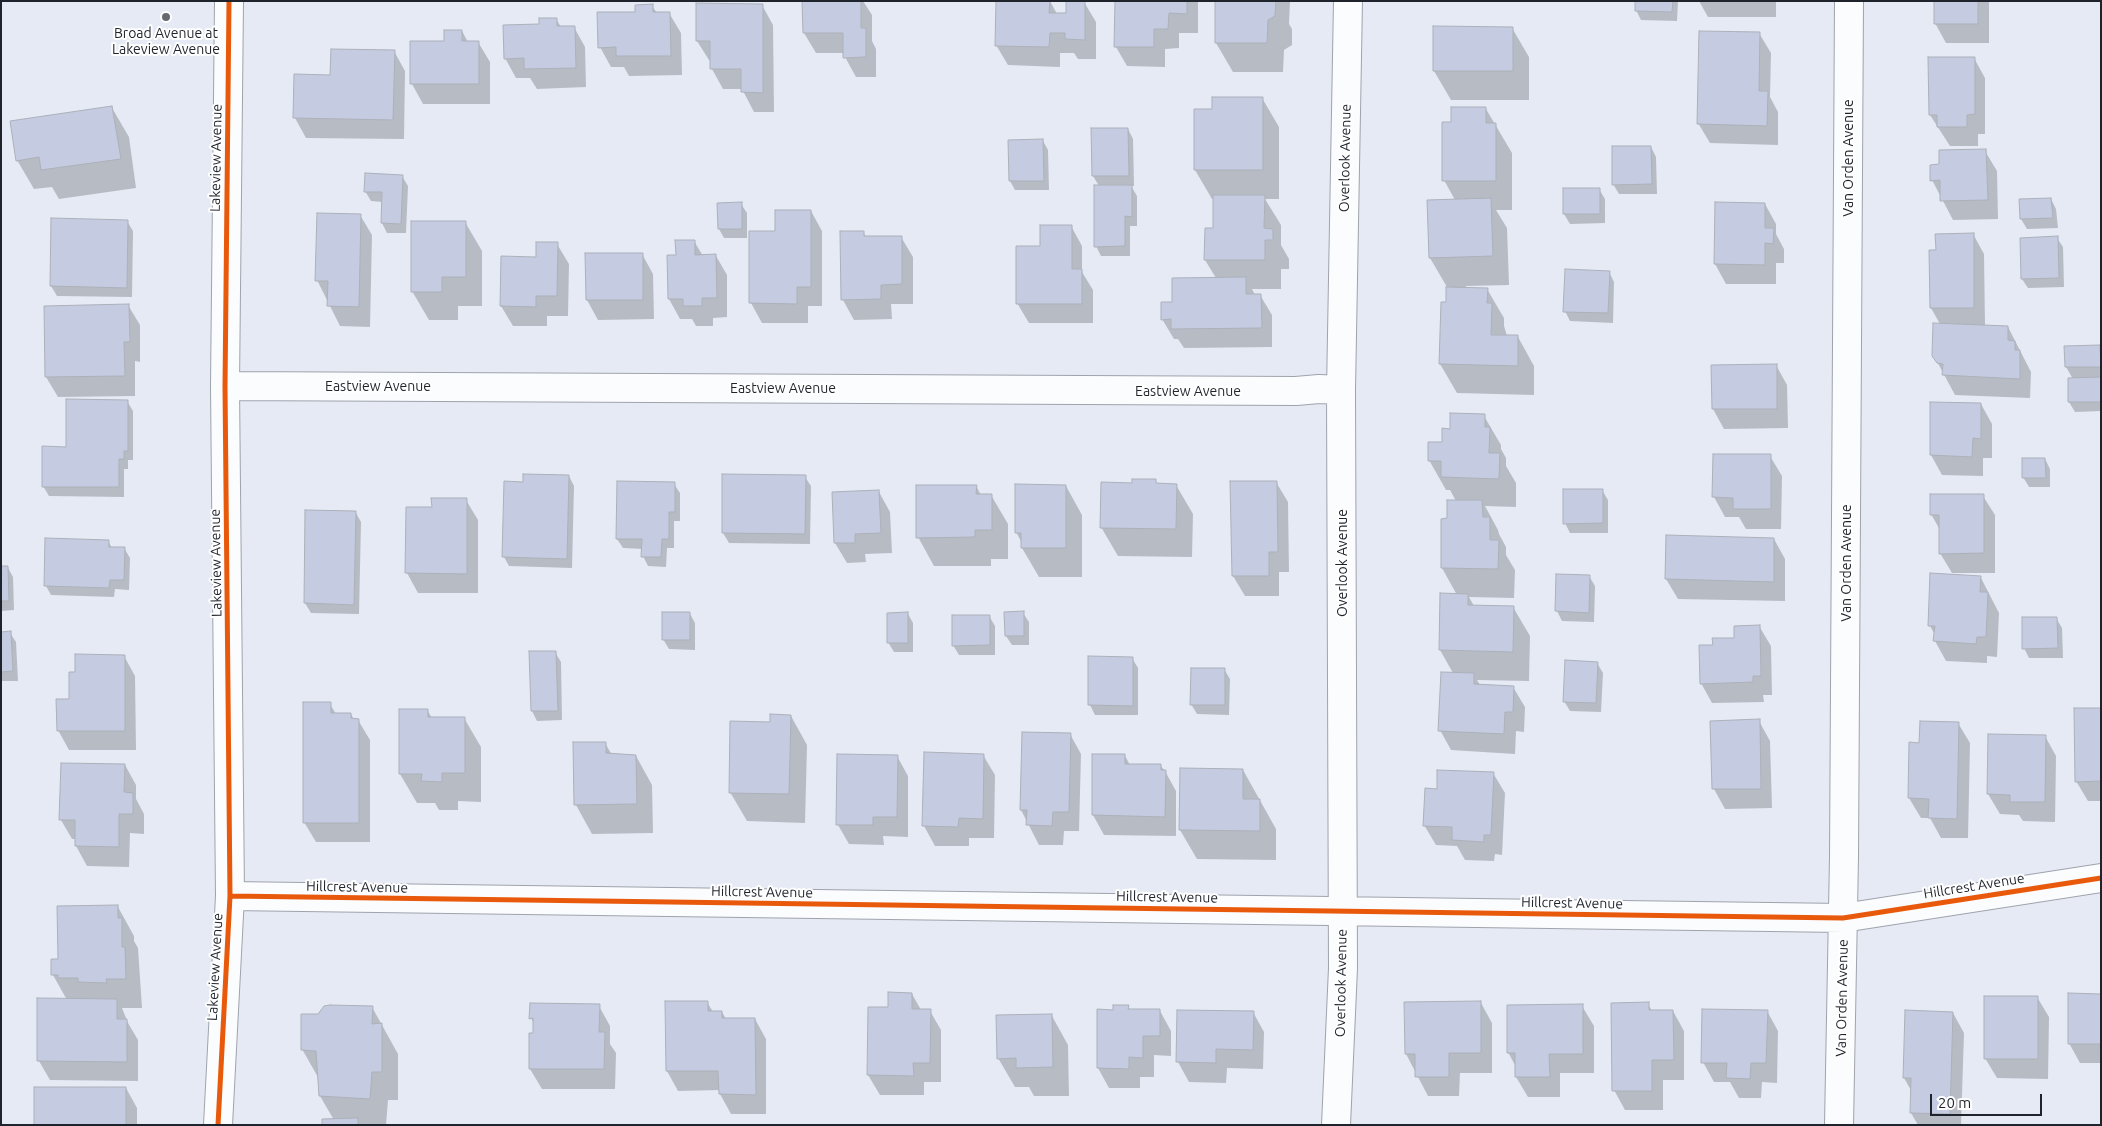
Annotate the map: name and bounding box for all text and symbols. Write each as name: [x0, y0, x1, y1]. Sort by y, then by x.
marker: Broad Avenue at Lakeview Avenue: [160, 11, 172, 23]
place label: Broad Avenue at Lakeview Avenue: [112, 25, 220, 58]
street label: Van Orden Avenue: [1840, 99, 1856, 217]
street label: Lakeview Avenue: [207, 104, 225, 212]
street label: Overlook Avenue: [1336, 104, 1354, 212]
street label: Eastview Avenue: [325, 378, 431, 394]
street label: Eastview Avenue: [730, 380, 836, 396]
street label: Eastview Avenue: [1135, 383, 1241, 399]
street label: Van Orden Avenue: [1838, 504, 1854, 622]
street label: Lakeview Avenue: [207, 509, 225, 617]
street label: Overlook Avenue: [1334, 509, 1350, 617]
street label: Hillcrest Avenue: [1922, 870, 2026, 902]
street label: Hillcrest Avenue: [306, 878, 408, 896]
street label: Hillcrest Avenue: [711, 883, 813, 901]
street label: Hillcrest Avenue: [1116, 888, 1218, 906]
street label: Hillcrest Avenue: [1521, 894, 1623, 912]
street label: Lakeview Avenue: [204, 913, 226, 1021]
street label: Overlook Avenue: [1332, 929, 1350, 1037]
street label: Van Orden Avenue: [1833, 939, 1851, 1057]
scale bar: [1932, 1084, 2044, 1116]
text: 20 m: [1938, 1094, 1971, 1111]

